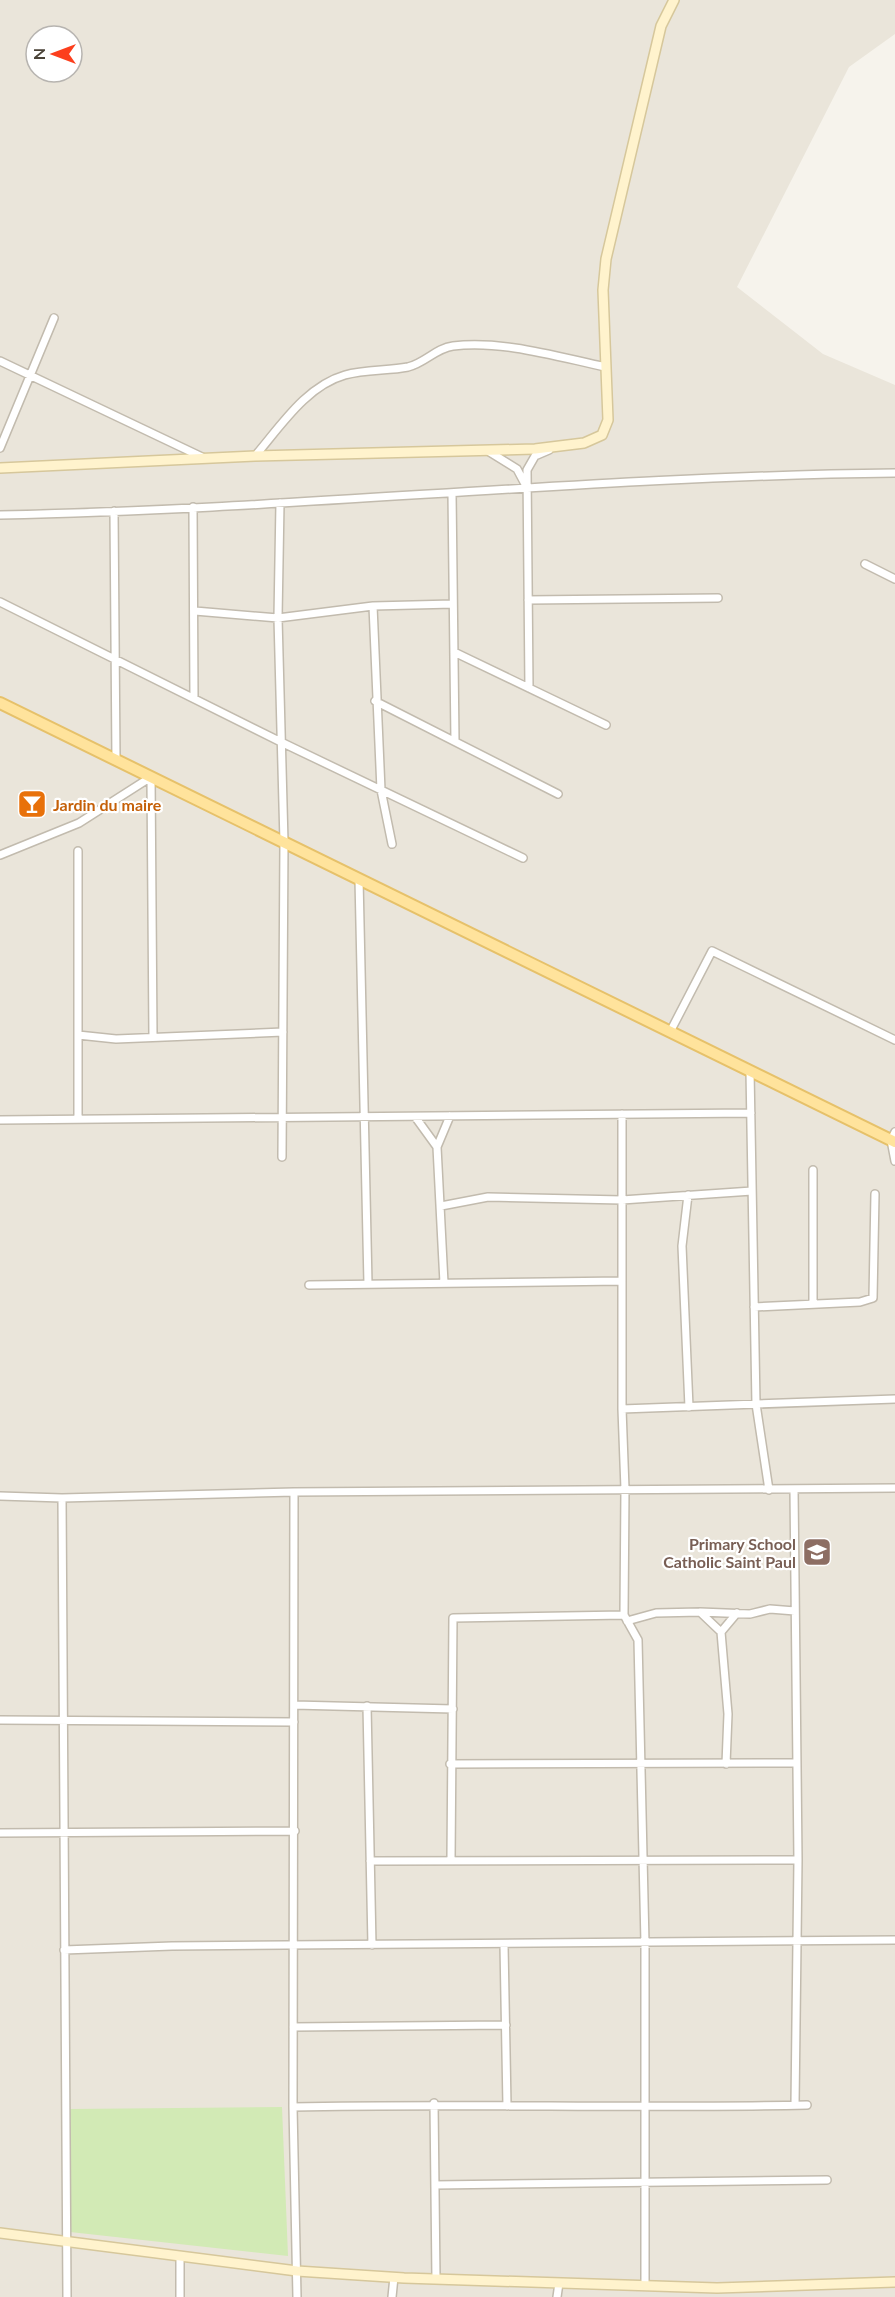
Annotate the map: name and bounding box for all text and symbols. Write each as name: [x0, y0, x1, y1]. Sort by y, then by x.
north arrow: [24, 24, 84, 84]
text: N: [29, 48, 48, 60]
bar icon: Jardin du maire: [16, 788, 48, 820]
place label: Jardin du maire: [53, 795, 162, 814]
place label: Primary School Catholic Saint Paul: [663, 1534, 796, 1571]
school or university icon: Primary School Catholic Saint Paul: [801, 1536, 833, 1568]

